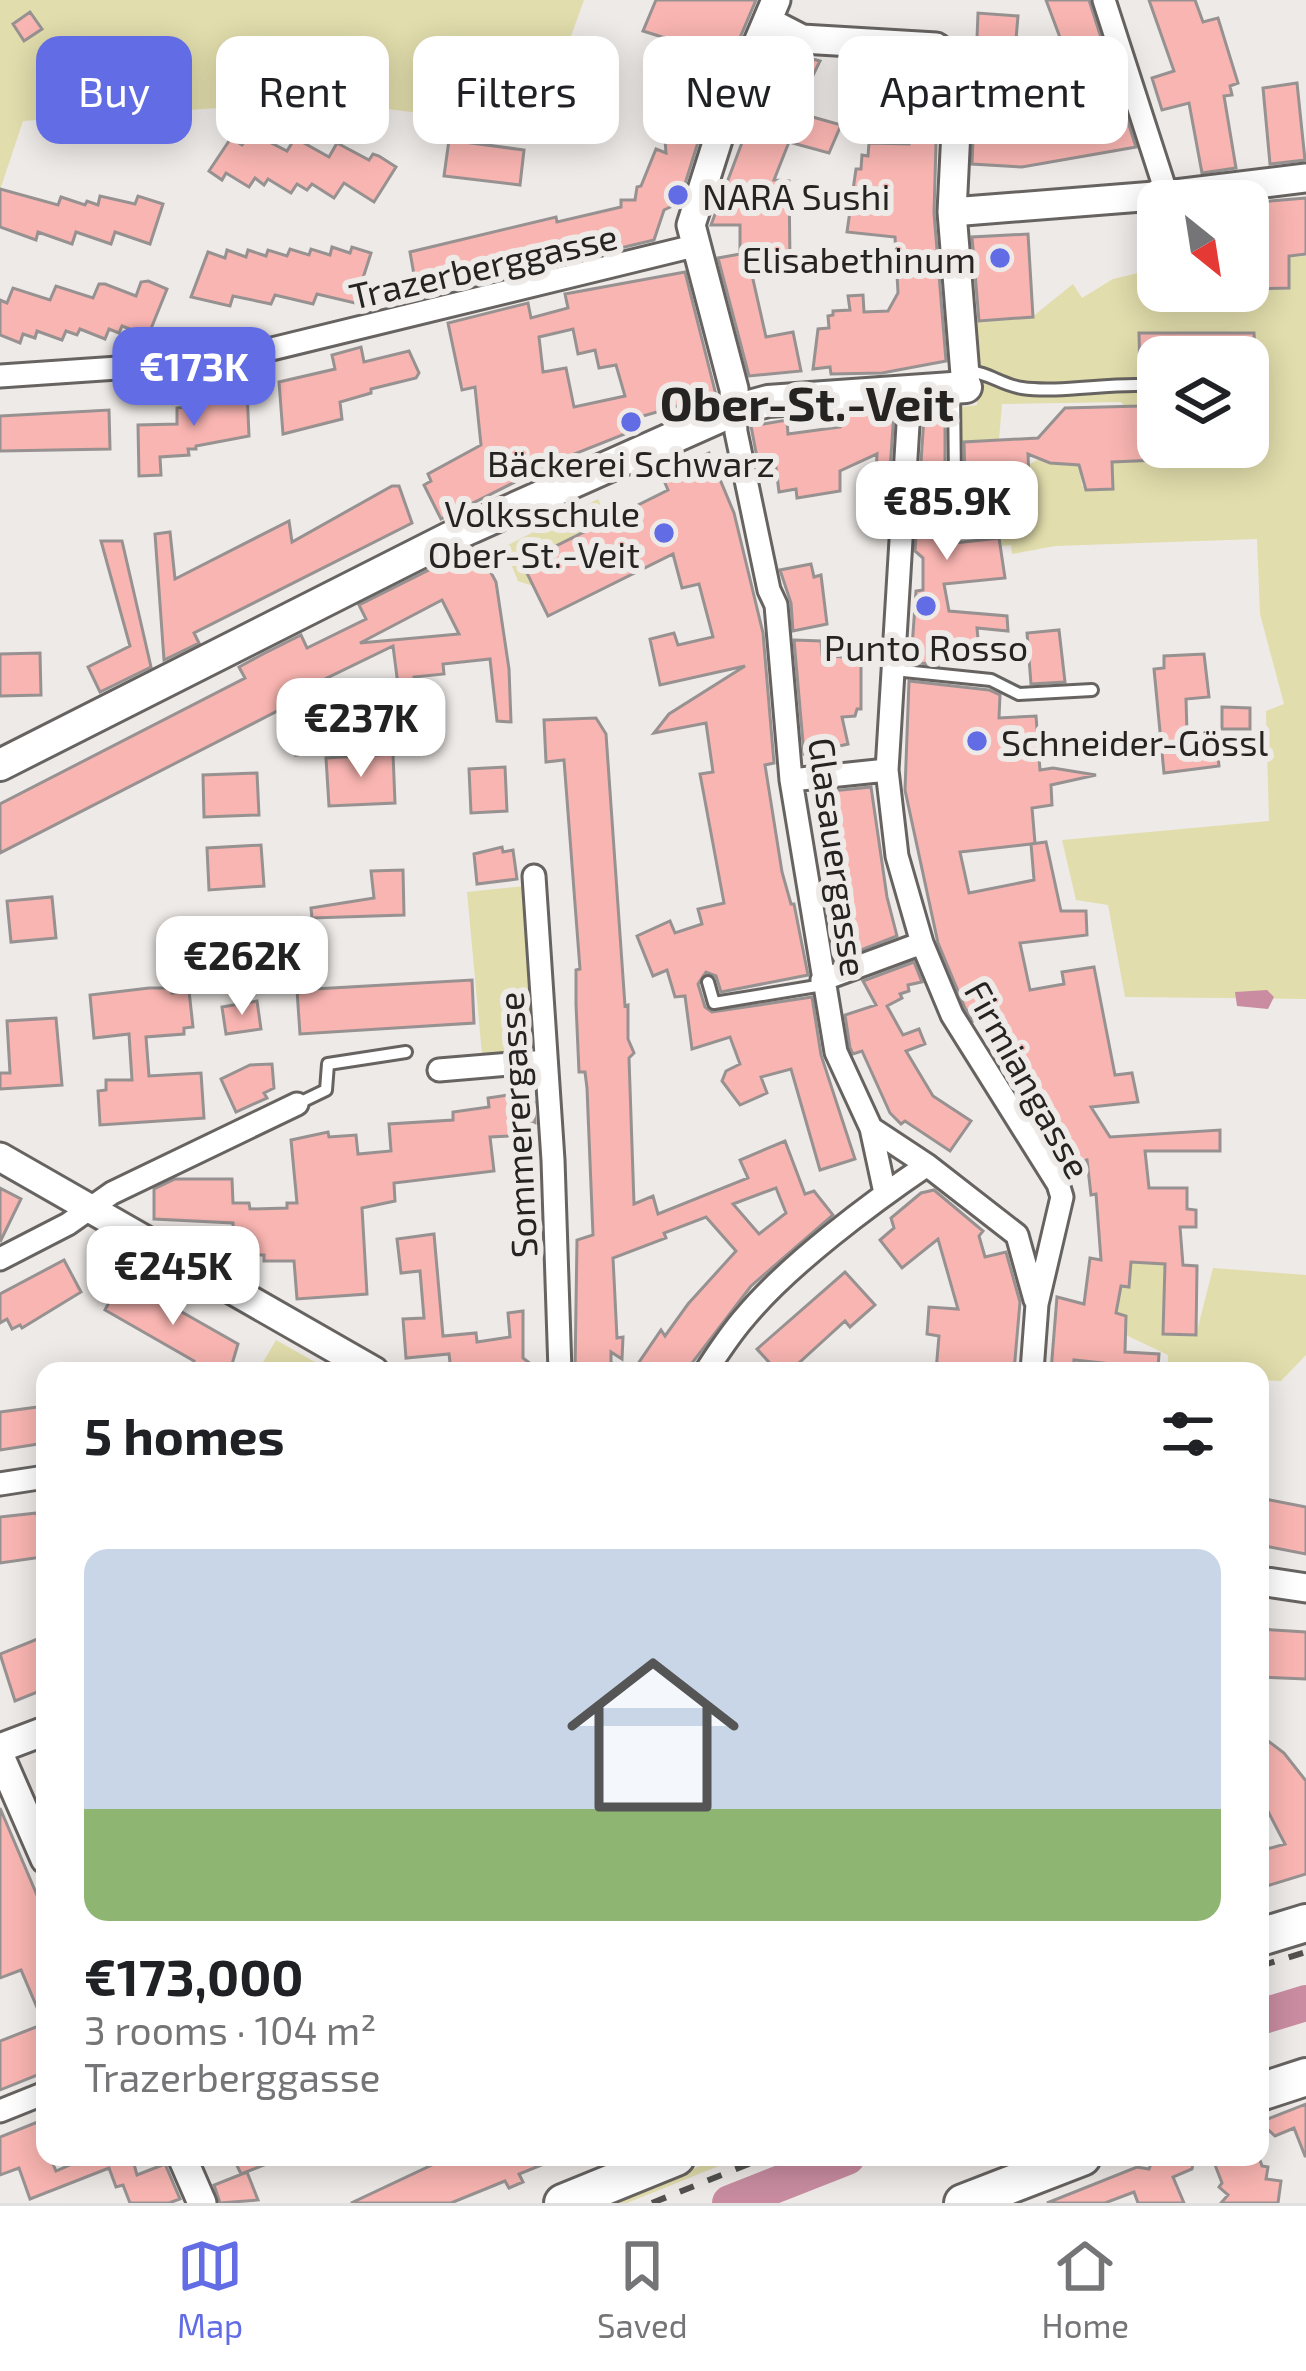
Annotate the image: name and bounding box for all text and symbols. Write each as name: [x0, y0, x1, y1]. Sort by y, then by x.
chip: Buy: [36, 36, 192, 144]
chip: Rent: [216, 36, 389, 144]
chip: Filters: [413, 36, 619, 144]
chip: New: [643, 36, 814, 144]
chip: Apartment: [838, 36, 1128, 144]
place label: NARA Sushi: [702, 174, 890, 217]
north arrow: [1137, 180, 1269, 312]
map controls: [1137, 180, 1269, 468]
marker: NARA Sushi: [665, 182, 691, 208]
street label: Trazerberggasse: [345, 213, 621, 317]
place label: Elisabethinum: [742, 237, 976, 280]
marker: Elisabethinum: [987, 245, 1013, 271]
pin: €173K: [110, 327, 278, 429]
button: layers: [1137, 336, 1269, 468]
text: €173K: [139, 342, 249, 389]
district label: Ober-St.-Veit: [660, 373, 954, 431]
marker: Bäckerei Schwarz: [618, 409, 644, 435]
place label: Bäckerei Schwarz: [487, 441, 775, 484]
pin: €85.9K: [849, 461, 1045, 563]
text: €85.9K: [883, 476, 1011, 523]
place label: Volksschule Ober-St.-Veit: [428, 491, 640, 575]
marker: Volksschule Ober-St.-Veit: [651, 520, 677, 546]
marker: Punto Rosso: [913, 593, 939, 619]
place label: Punto Rosso: [824, 625, 1028, 668]
pin: €237K: [277, 678, 445, 780]
text: €237K: [303, 693, 419, 740]
place label: Schneider-Gössl: [1001, 720, 1268, 763]
marker: Schneider-Gössl: [964, 728, 990, 754]
street label: Glasauergasse: [801, 735, 877, 979]
pin: €262K: [158, 916, 326, 1018]
text: €262K: [183, 931, 301, 978]
street label: Firmiangasse: [957, 973, 1101, 1185]
street label: Sommerergasse: [488, 991, 544, 1259]
pin: €245K: [89, 1226, 257, 1328]
text: €245K: [114, 1241, 232, 1288]
icon: filters: [1155, 1401, 1221, 1467]
text: 5 homes: [84, 1404, 285, 1465]
icon: home: [545, 1627, 761, 1843]
text: €173,000: [84, 1945, 304, 2006]
text: 3 rooms · 104 m²: [84, 2006, 376, 2053]
text: Trazerberggasse: [84, 2053, 380, 2100]
tab: Map: [177, 2233, 243, 2345]
tab: Saved: [597, 2233, 688, 2345]
tab: Home: [1042, 2233, 1129, 2345]

